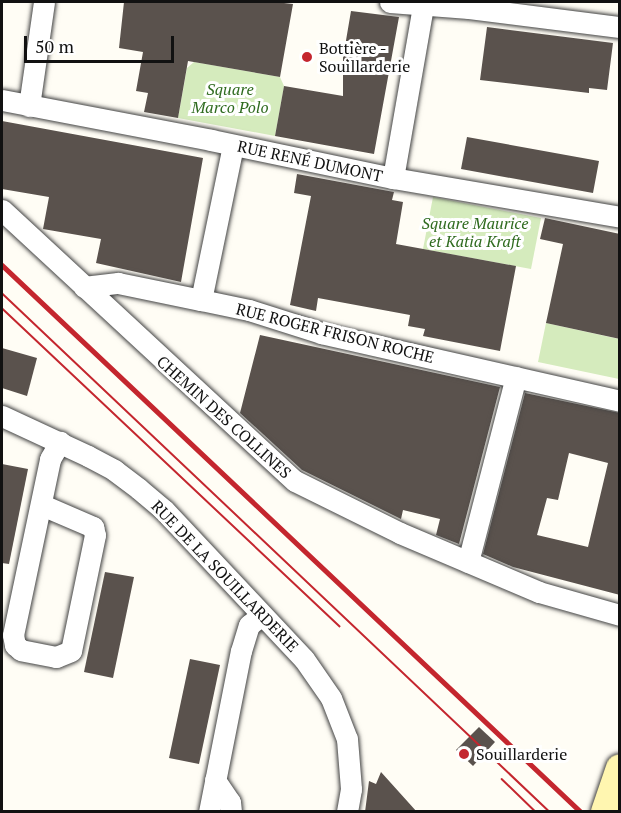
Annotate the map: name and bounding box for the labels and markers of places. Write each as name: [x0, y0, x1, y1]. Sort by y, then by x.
place label: Bottière - Souillarderie: [319, 38, 410, 76]
marker: Bottière - Souillarderie: [300, 50, 314, 64]
place label: Souillarderie: [476, 744, 567, 764]
marker: Souillarderie: [457, 747, 471, 761]

